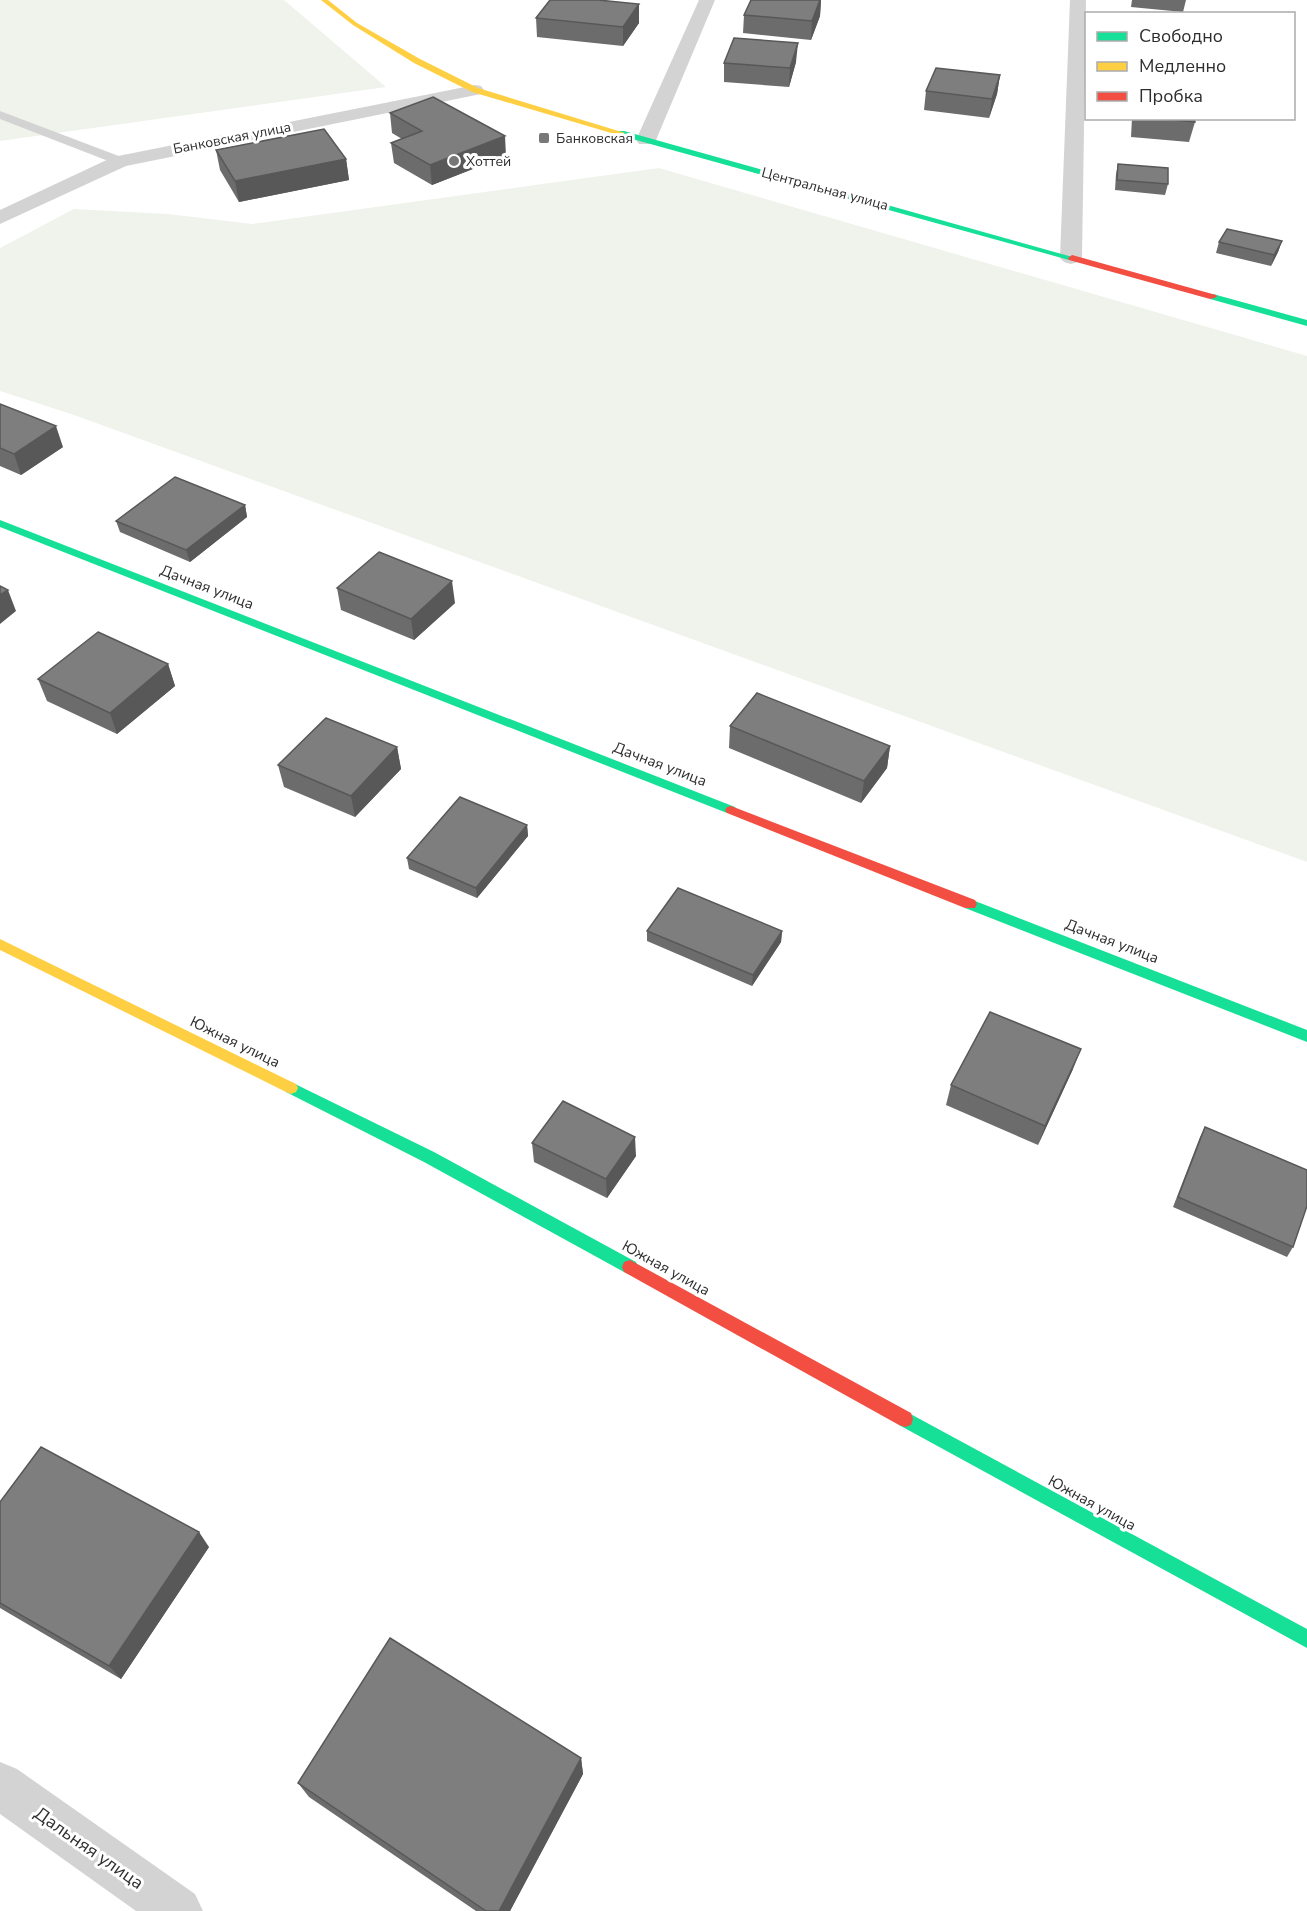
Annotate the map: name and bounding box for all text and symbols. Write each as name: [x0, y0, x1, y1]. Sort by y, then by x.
legend: [1085, 12, 1295, 120]
text: Свободно: [1139, 24, 1223, 48]
text: Медленно: [1139, 54, 1226, 78]
text: Пробка: [1139, 84, 1203, 108]
street label: Банковская улица: [171, 117, 293, 159]
place label: Банковская: [556, 129, 633, 148]
marker: Банковская: [537, 131, 551, 145]
place label: Хоттей: [466, 152, 511, 171]
marker: Хоттей: [447, 154, 461, 168]
street label: Центральная улица: [760, 163, 890, 215]
street label: Дачная улица: [157, 560, 257, 614]
street label: Дачная улица: [610, 737, 710, 791]
street label: Дачная улица: [1062, 914, 1162, 968]
street label: Южная улица: [187, 1012, 283, 1072]
street label: Южная улица: [618, 1236, 714, 1300]
street label: Южная улица: [1044, 1471, 1140, 1535]
street label: Дальняя улица: [29, 1801, 149, 1895]

